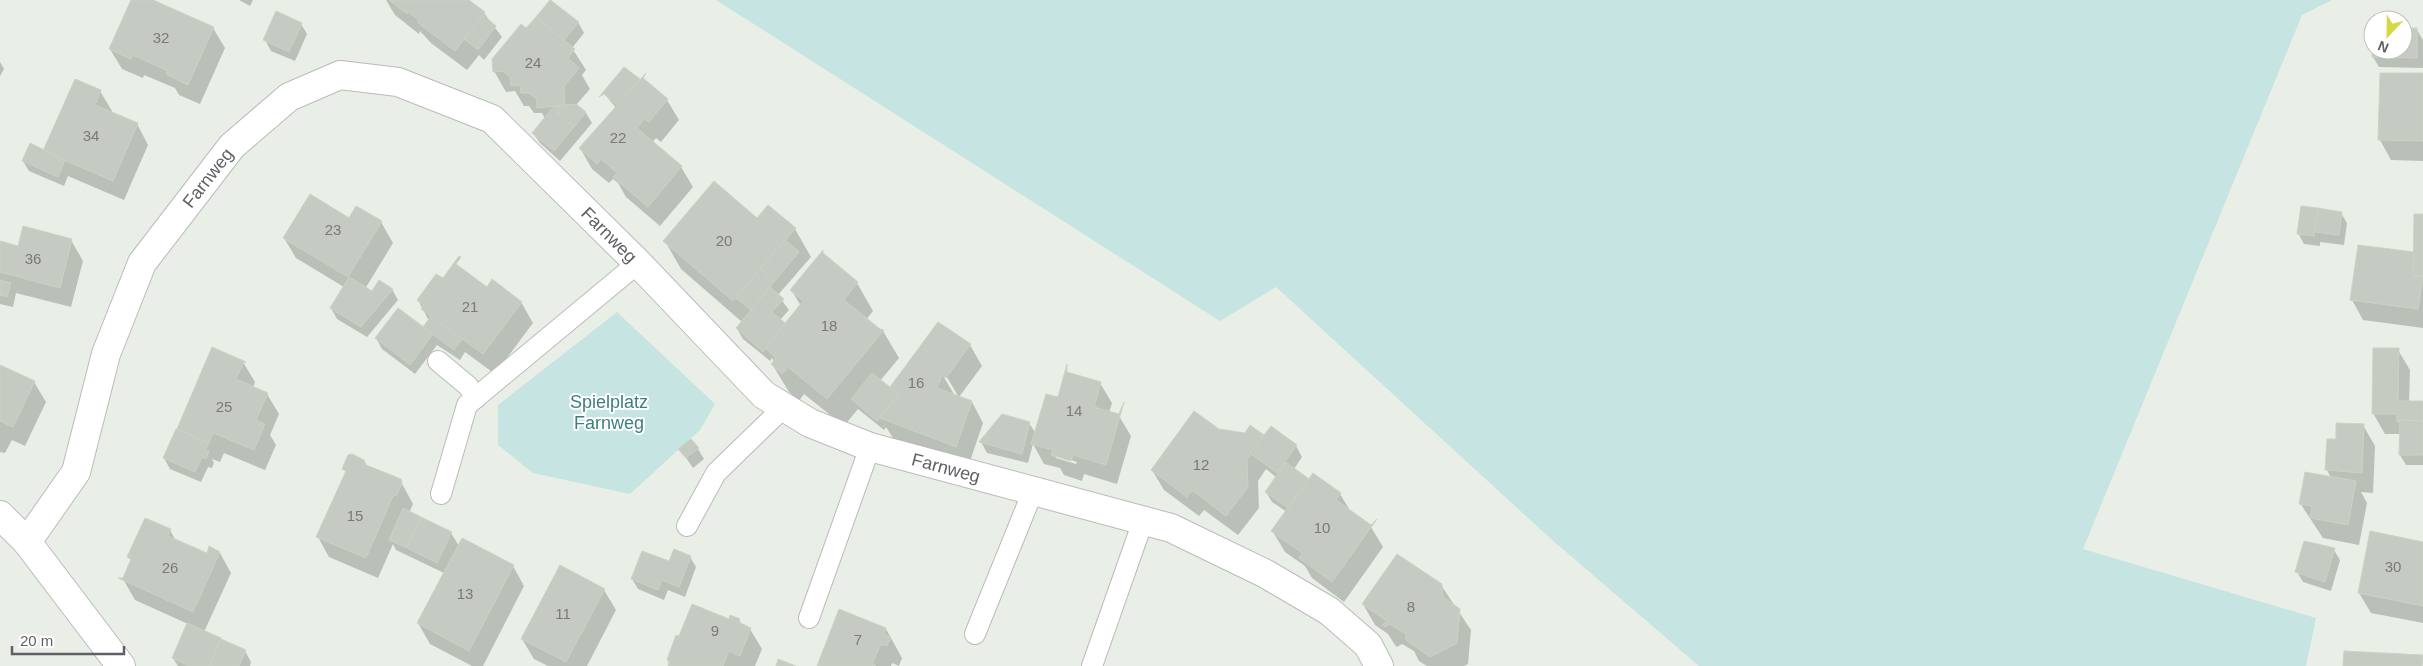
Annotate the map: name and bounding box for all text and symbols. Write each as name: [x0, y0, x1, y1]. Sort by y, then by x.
north arrow: [2363, 10, 2413, 60]
house number: 32: [153, 29, 169, 46]
text: N: [2375, 38, 2391, 56]
house number: 24: [525, 54, 541, 71]
house number: 34: [83, 127, 99, 144]
house number: 22: [610, 129, 626, 146]
street label: Farnweg: [179, 144, 237, 212]
street label: Farnweg: [577, 203, 641, 267]
house number: 23: [325, 221, 341, 238]
house number: 20: [716, 232, 732, 249]
house number: 36: [25, 250, 41, 267]
house number: 21: [462, 298, 478, 315]
house number: 18: [821, 317, 837, 334]
house number: 16: [908, 374, 924, 391]
park label: Spielplatz Farnweg: [570, 392, 648, 433]
house number: 25: [216, 398, 232, 415]
house number: 14: [1066, 402, 1082, 419]
street label: Farnweg: [910, 449, 982, 487]
house number: 12: [1193, 456, 1209, 473]
house number: 15: [347, 507, 363, 524]
house number: 10: [1314, 519, 1330, 536]
house number: 30: [2385, 558, 2401, 575]
house number: 26: [162, 559, 178, 576]
house number: 13: [457, 585, 473, 602]
house number: 8: [1407, 598, 1415, 615]
house number: 11: [555, 605, 571, 622]
house number: 9: [711, 622, 719, 639]
scale bar: [12, 624, 125, 656]
house number: 7: [854, 631, 862, 648]
text: 20 m: [20, 632, 53, 649]

